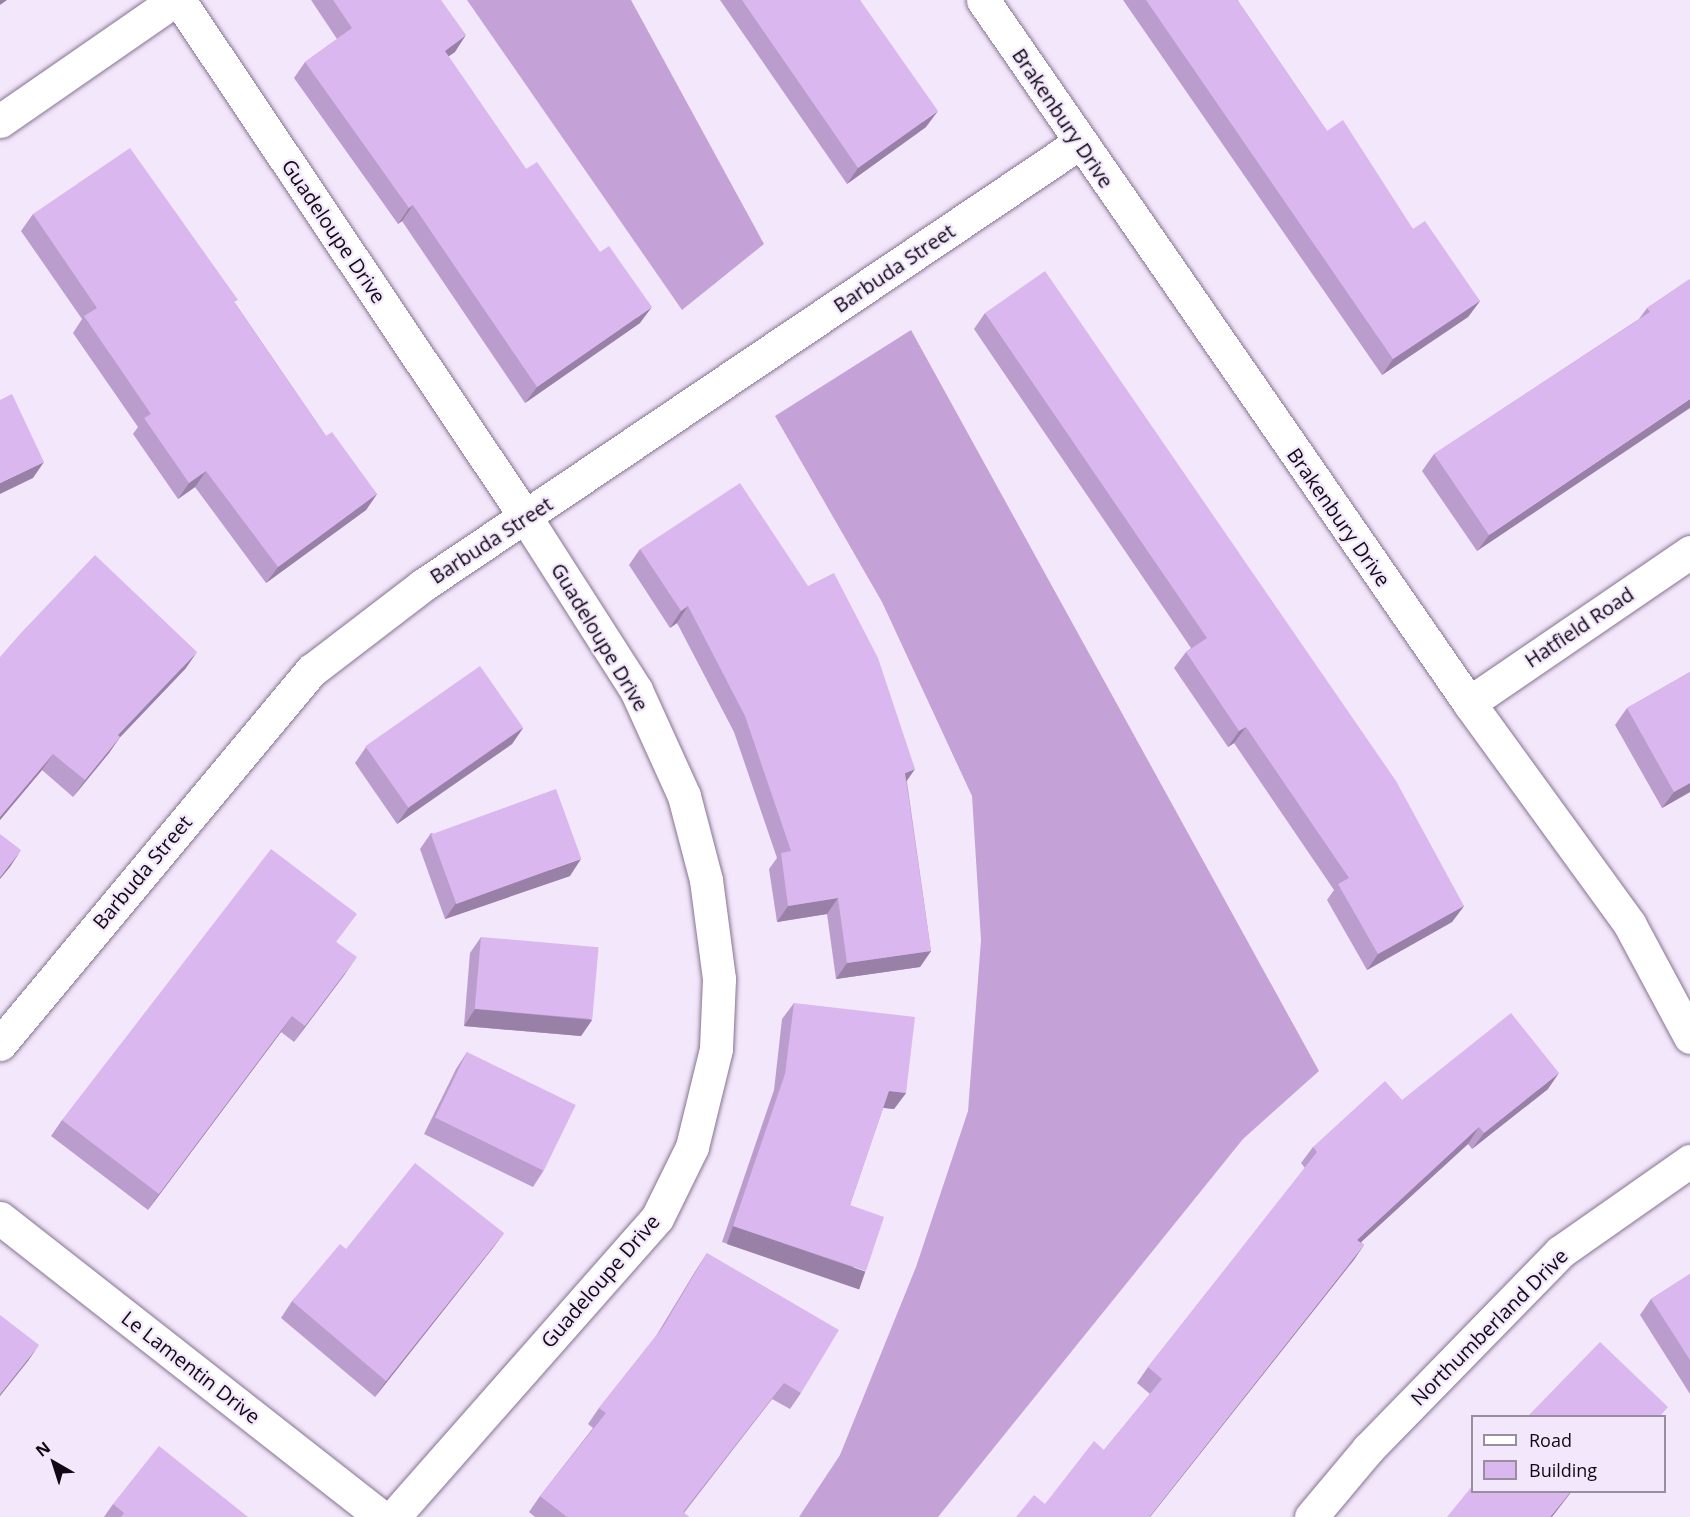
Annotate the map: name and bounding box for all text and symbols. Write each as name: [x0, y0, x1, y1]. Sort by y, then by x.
street label: Brakenbury Drive: [1007, 44, 1119, 192]
street label: Guadeloupe Drive: [277, 155, 391, 307]
street label: Barbuda Street: [829, 219, 959, 317]
street label: Brakenbury Drive: [1282, 443, 1396, 591]
street label: Barbuda Street: [425, 492, 557, 588]
street label: Guadeloupe Drive: [546, 559, 654, 715]
street label: Hatfield Road: [1520, 582, 1638, 672]
street label: Barbuda Street: [87, 810, 197, 934]
street label: Guadeloupe Drive: [536, 1210, 664, 1352]
street label: Northumberland Drive: [1406, 1244, 1572, 1410]
street label: Le Lamentin Drive: [117, 1306, 265, 1428]
legend: [1471, 1415, 1666, 1493]
text: Road: [1529, 1428, 1572, 1452]
north arrow: [24, 1433, 84, 1493]
text: N: [31, 1436, 55, 1462]
text: Building: [1529, 1458, 1597, 1482]

